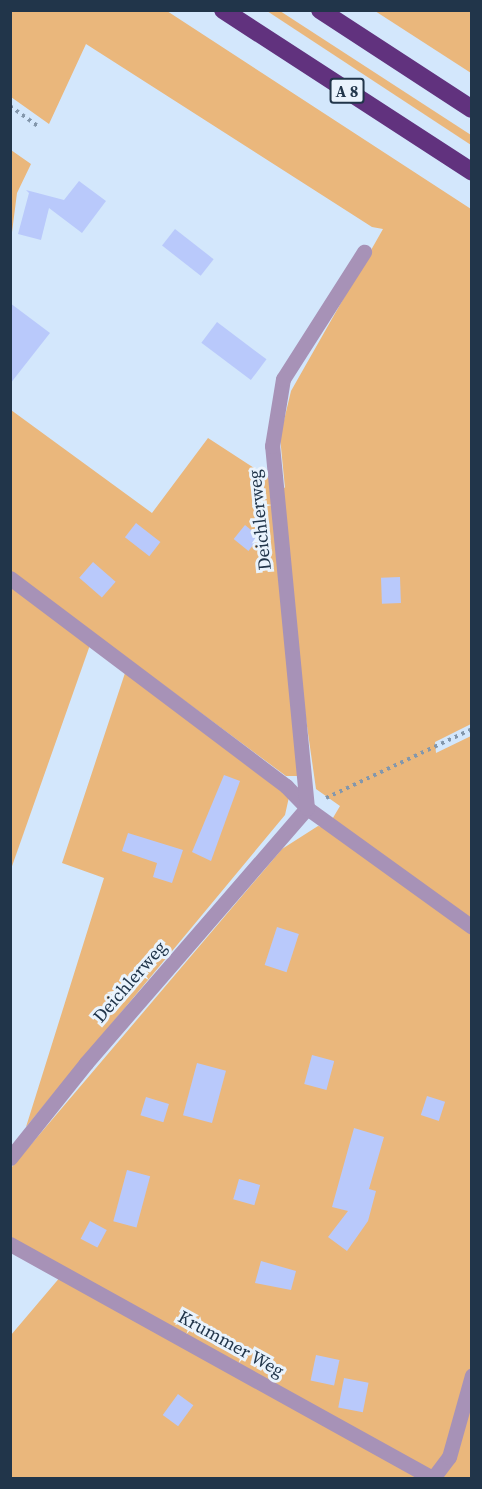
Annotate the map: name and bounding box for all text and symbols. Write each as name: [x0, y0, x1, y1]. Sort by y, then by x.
road number: A 8: [329, 78, 365, 104]
street label: Deichlerweg: [244, 469, 276, 571]
street label: Deichlerweg: [89, 937, 171, 1027]
street label: Krummer Weg: [174, 1306, 288, 1382]

